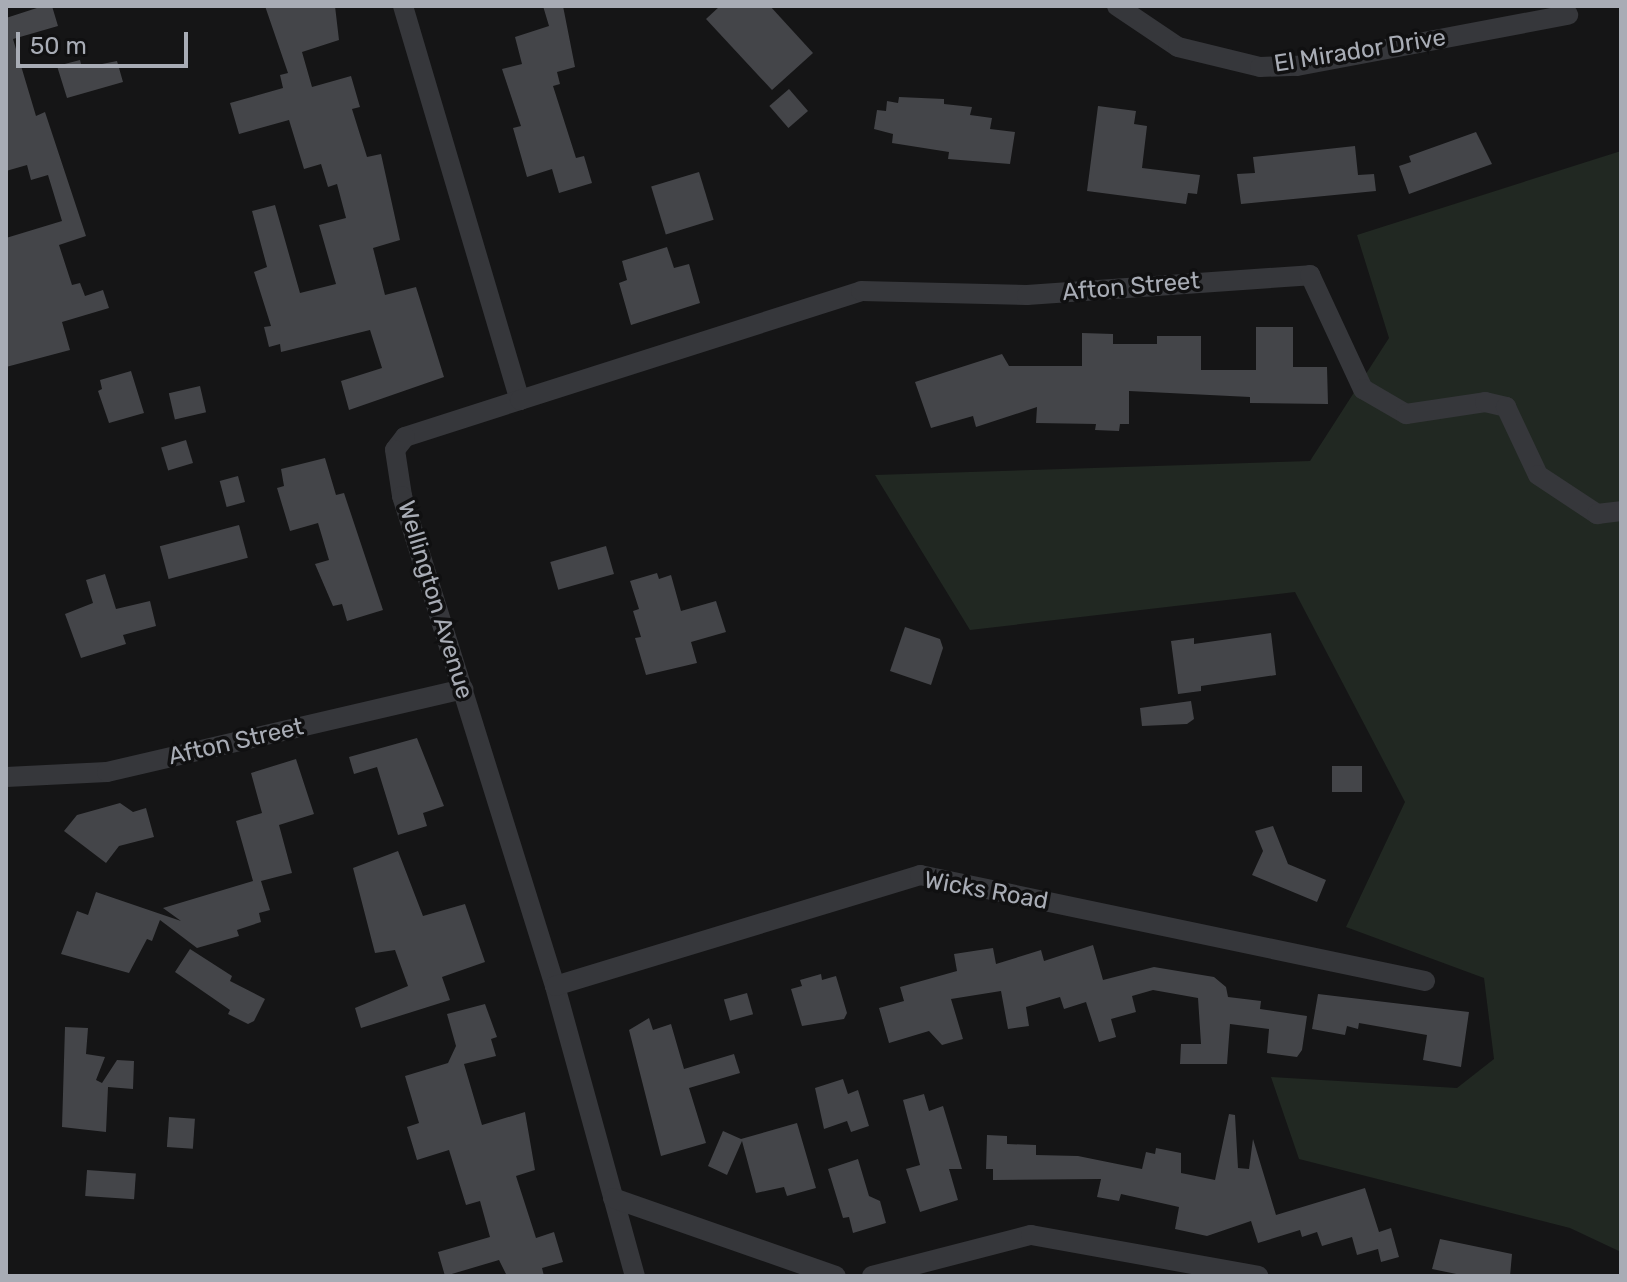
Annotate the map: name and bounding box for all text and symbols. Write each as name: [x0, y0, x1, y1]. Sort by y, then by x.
scale bar: [20, 16, 192, 66]
street label: El Mirador Drive: [1272, 23, 1448, 79]
text: 50 m: [30, 32, 87, 60]
street label: Afton Street: [1061, 267, 1201, 307]
street label: Wellington Avenue: [391, 497, 479, 703]
street label: Afton Street: [166, 712, 306, 772]
street label: Wicks Road: [922, 866, 1050, 916]

